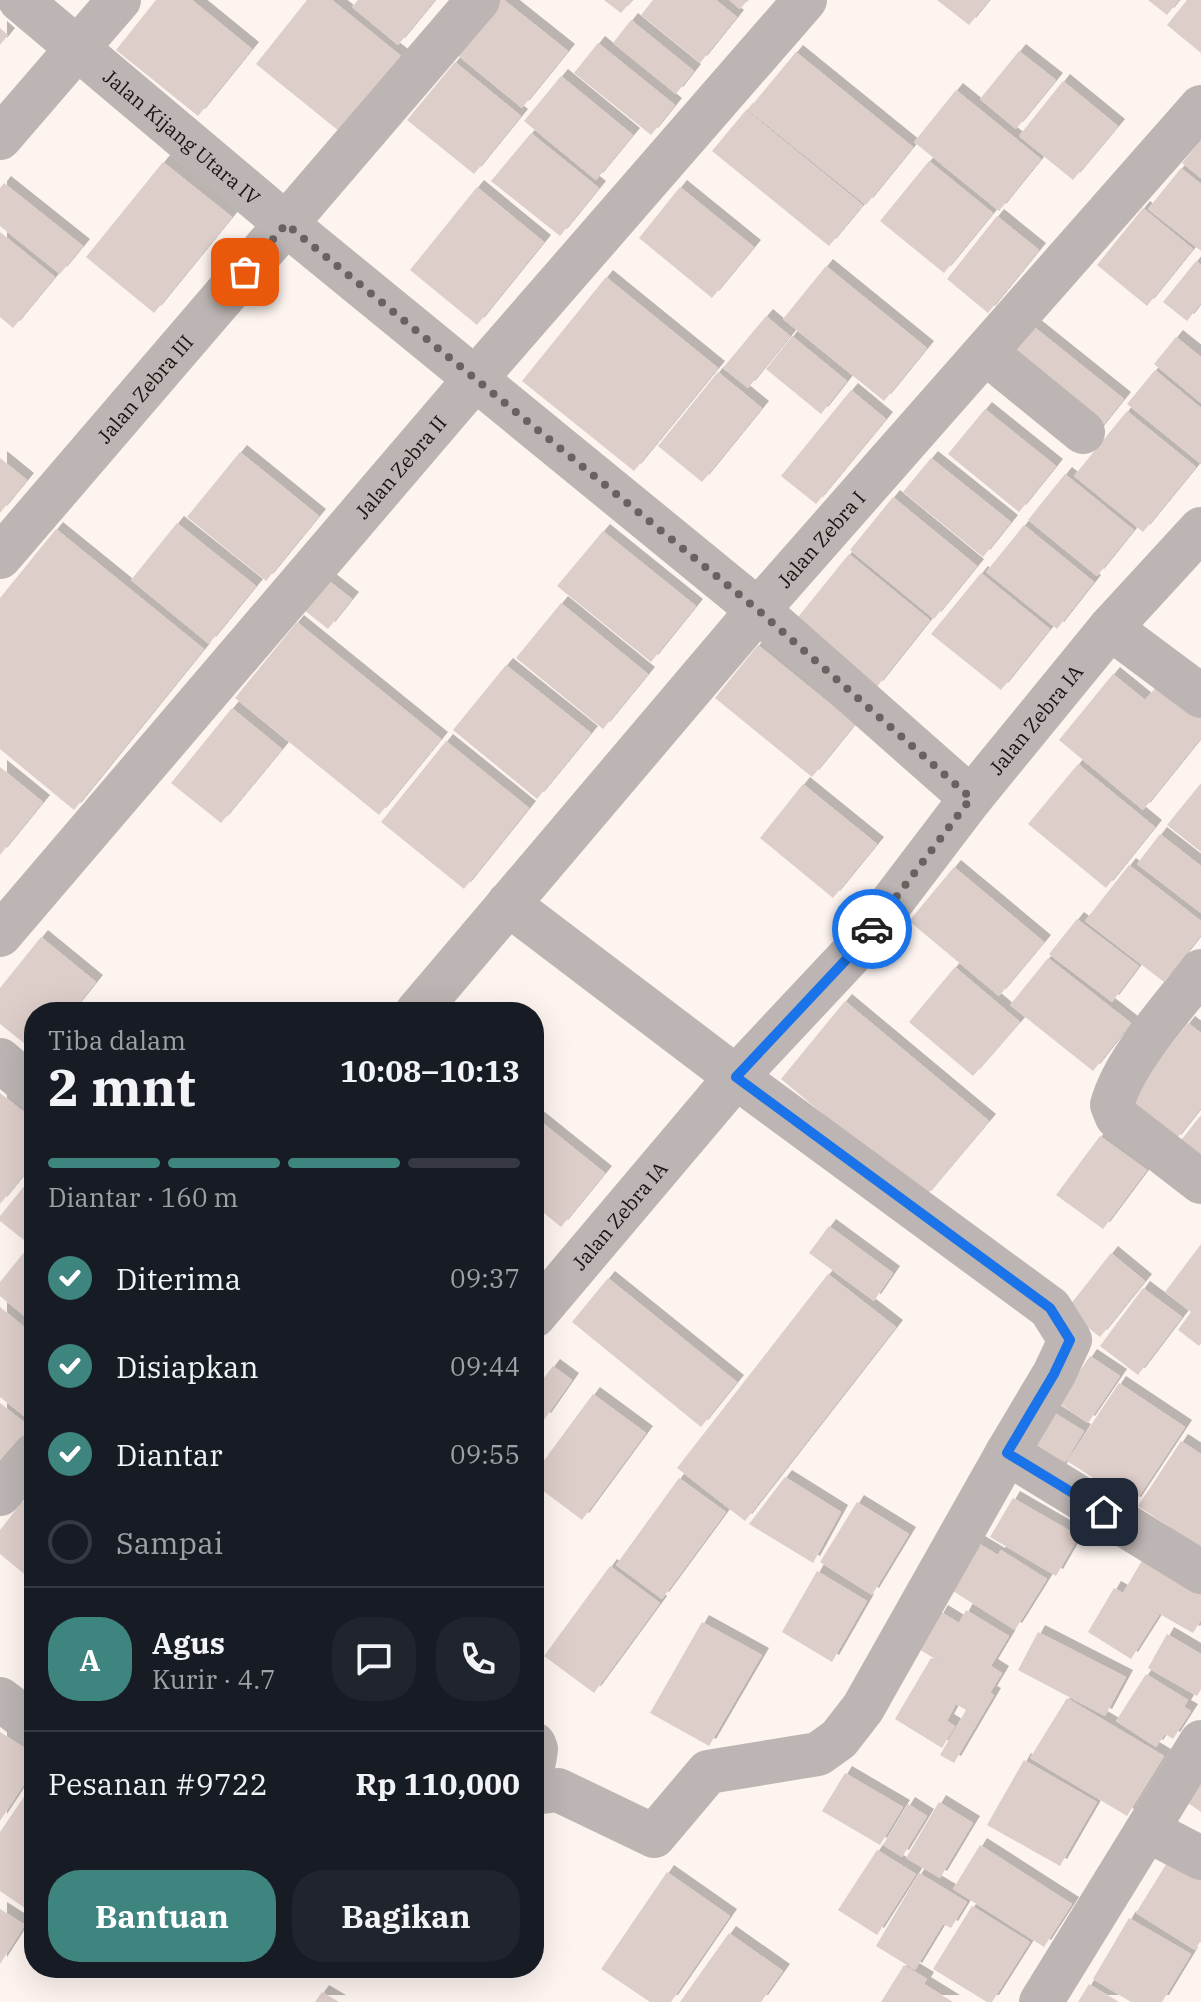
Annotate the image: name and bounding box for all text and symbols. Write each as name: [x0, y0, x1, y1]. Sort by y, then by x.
street label: Jalan Kijang Utara IV: [98, 63, 266, 210]
pin: [211, 238, 279, 306]
icon: bag: [223, 250, 267, 294]
street label: Jalan Zebra III: [90, 329, 199, 448]
street label: Jalan Zebra II: [348, 409, 452, 524]
street label: Jalan Zebra I: [771, 484, 871, 593]
street label: Jalan Zebra IA: [982, 658, 1089, 780]
courier: [832, 889, 912, 969]
icon: car: [850, 907, 894, 951]
text: Tiba dalam: [48, 1023, 186, 1057]
text: 10:08–10:13: [340, 1051, 520, 1090]
text: 2 mnt: [48, 1053, 196, 1120]
street label: Jalan Zebra IA: [565, 1155, 673, 1275]
text: Diantar · 160 m: [48, 1180, 238, 1214]
icon: check: [48, 1256, 92, 1300]
text: Diterima: [116, 1259, 241, 1298]
text: 09:37: [450, 1261, 520, 1295]
icon: check: [48, 1344, 92, 1388]
text: Disiapkan: [116, 1347, 259, 1386]
text: 09:44: [450, 1349, 520, 1383]
icon: check: [48, 1432, 92, 1476]
text: Diantar: [116, 1435, 222, 1474]
text: 09:55: [450, 1437, 520, 1471]
pin: [1070, 1478, 1138, 1546]
icon: home: [1082, 1490, 1126, 1534]
text: Sampai: [116, 1523, 223, 1562]
button: chat: [332, 1617, 416, 1701]
button: phone: [436, 1617, 520, 1701]
text: Agus: [152, 1623, 225, 1662]
text: A: [80, 1640, 100, 1679]
text: Kurir · 4.7: [152, 1662, 276, 1696]
text: Pesanan #9722: [48, 1764, 268, 1803]
text: Rp 110,000: [356, 1764, 520, 1803]
button: Bantuan: [48, 1870, 276, 1962]
button: Bagikan: [292, 1870, 520, 1962]

